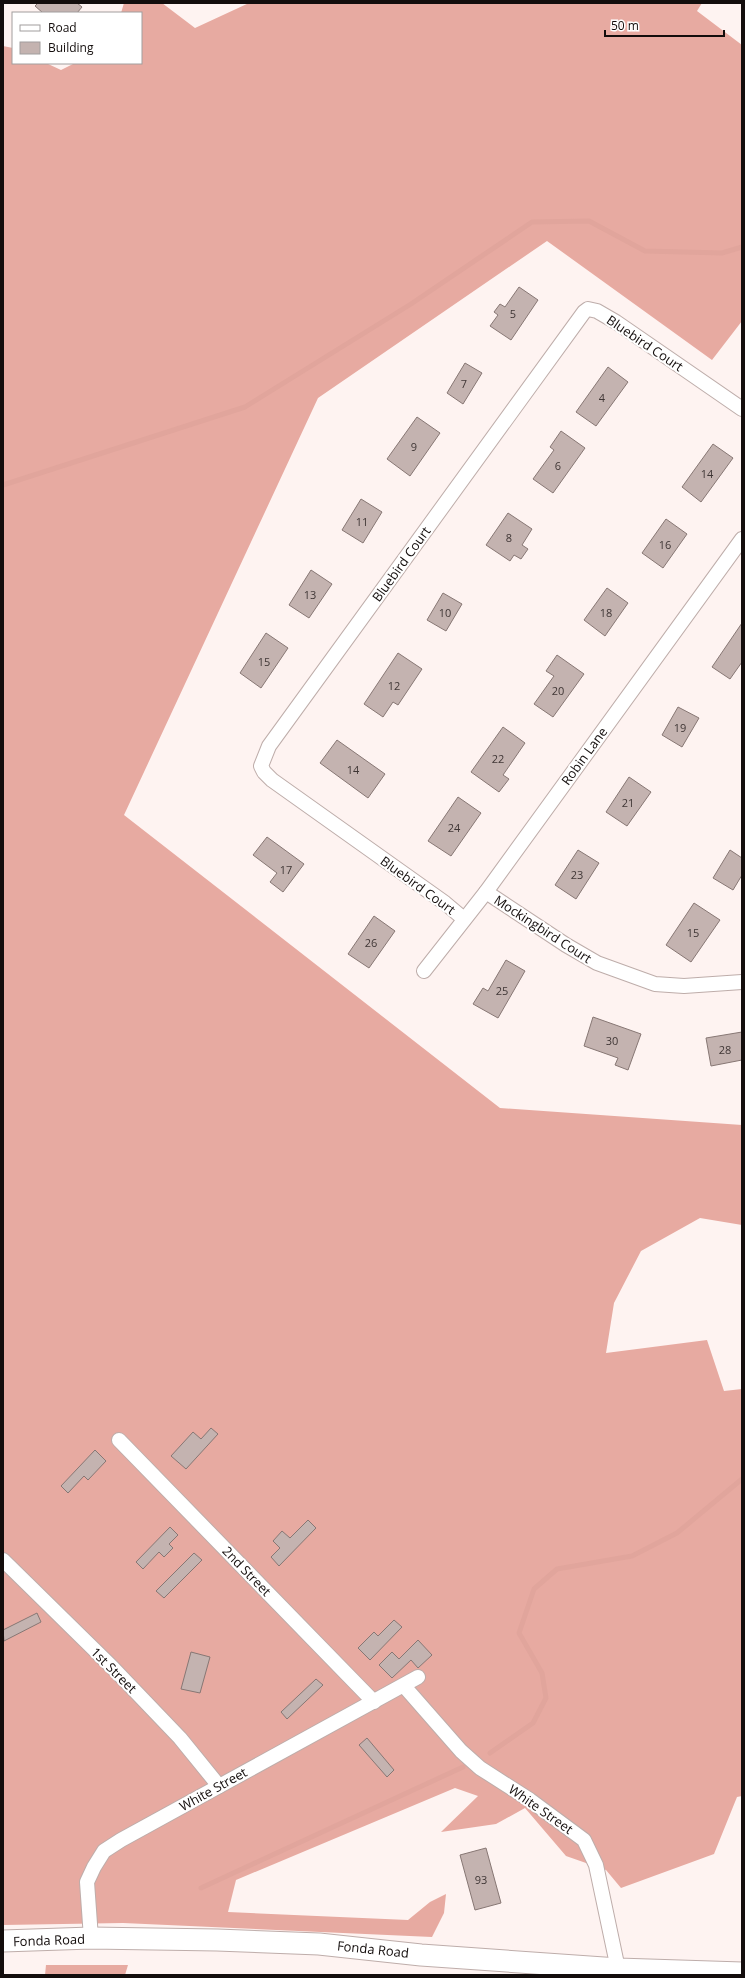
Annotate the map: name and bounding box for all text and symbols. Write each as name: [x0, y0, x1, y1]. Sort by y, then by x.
legend: [12, 12, 142, 64]
scale bar: [605, 12, 724, 38]
text: 50 m: [611, 17, 639, 34]
text: Road: [48, 19, 77, 36]
text: Building: [48, 39, 94, 56]
house number: 5: [510, 306, 516, 321]
street label: Bluebird Court: [603, 311, 687, 375]
house number: 7: [461, 376, 467, 391]
house number: 4: [599, 390, 606, 405]
house number: 9: [411, 439, 417, 454]
house number: 6: [555, 458, 561, 473]
house number: 14: [701, 466, 714, 481]
house number: 11: [356, 514, 368, 529]
street label: Bluebird Court: [368, 523, 435, 605]
house number: 8: [506, 530, 512, 545]
house number: 16: [659, 537, 671, 552]
house number: 13: [304, 587, 316, 602]
house number: 10: [439, 605, 451, 620]
house number: 18: [600, 605, 612, 620]
house number: 15: [258, 654, 270, 669]
house number: 12: [388, 678, 400, 693]
house number: 20: [552, 683, 564, 698]
house number: 19: [674, 720, 686, 735]
street label: Robin Lane: [557, 723, 611, 789]
house number: 22: [492, 751, 504, 766]
house number: 14: [347, 762, 360, 777]
house number: 21: [622, 795, 634, 810]
house number: 24: [448, 820, 461, 835]
street label: Bluebird Court: [377, 852, 459, 919]
house number: 17: [280, 862, 292, 877]
house number: 23: [571, 867, 583, 882]
street label: Mockingbird Court: [491, 891, 595, 967]
house number: 15: [687, 925, 699, 940]
house number: 26: [365, 935, 377, 950]
house number: 25: [496, 983, 508, 998]
house number: 30: [606, 1033, 618, 1048]
house number: 28: [719, 1042, 731, 1057]
street label: 2nd Street: [219, 1542, 276, 1600]
street label: 1st Street: [87, 1643, 141, 1697]
street label: White Street: [176, 1763, 250, 1815]
street label: White Street: [505, 1780, 577, 1838]
house number: 93: [475, 1872, 487, 1887]
street label: Fonda Road: [13, 1930, 85, 1950]
street label: Fonda Road: [336, 1936, 410, 1962]

